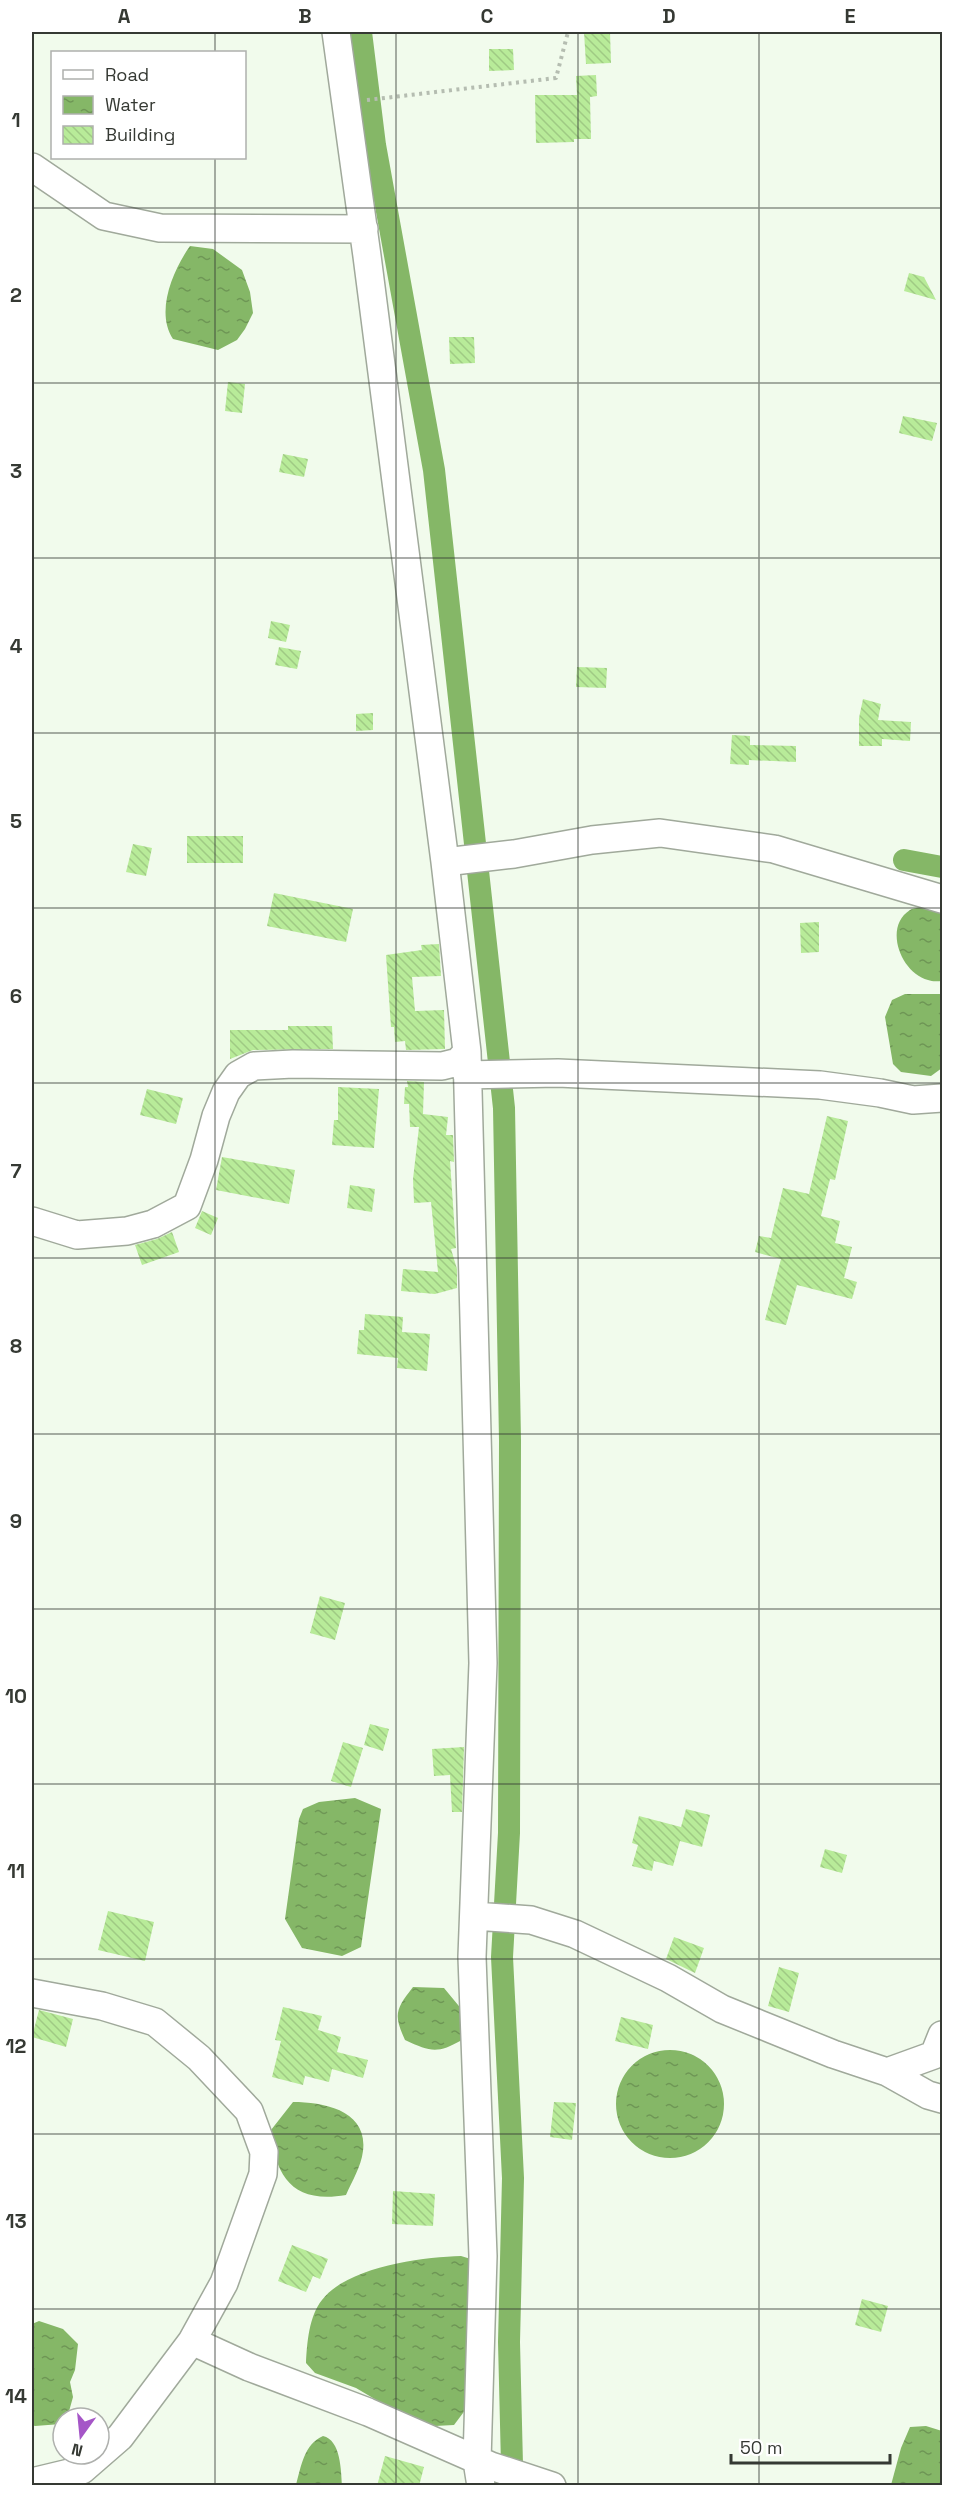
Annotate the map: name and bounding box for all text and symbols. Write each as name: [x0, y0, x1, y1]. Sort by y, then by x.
text: A: [118, 3, 131, 29]
text: B: [298, 3, 312, 29]
text: C: [481, 3, 494, 29]
text: D: [662, 3, 676, 29]
text: E: [844, 3, 856, 29]
legend: [51, 51, 246, 159]
text: Road: [105, 63, 149, 86]
text: Water: [105, 93, 156, 116]
text: 1: [11, 107, 21, 133]
text: Building: [105, 123, 175, 146]
text: 2: [10, 282, 22, 308]
text: 3: [10, 458, 22, 484]
text: 4: [10, 633, 23, 659]
text: 5: [10, 808, 22, 834]
text: 6: [10, 983, 22, 1009]
text: 7: [10, 1158, 22, 1184]
text: 8: [10, 1333, 22, 1359]
text: 9: [10, 1508, 22, 1534]
text: 10: [5, 1683, 27, 1709]
text: 11: [7, 1858, 25, 1884]
text: 12: [6, 2033, 27, 2059]
text: 13: [5, 2208, 27, 2234]
text: 14: [5, 2383, 27, 2409]
north arrow: [51, 2406, 111, 2466]
scale bar: [731, 2427, 890, 2465]
text: 50 m: [740, 2436, 782, 2459]
text: N: [69, 2438, 85, 2462]

